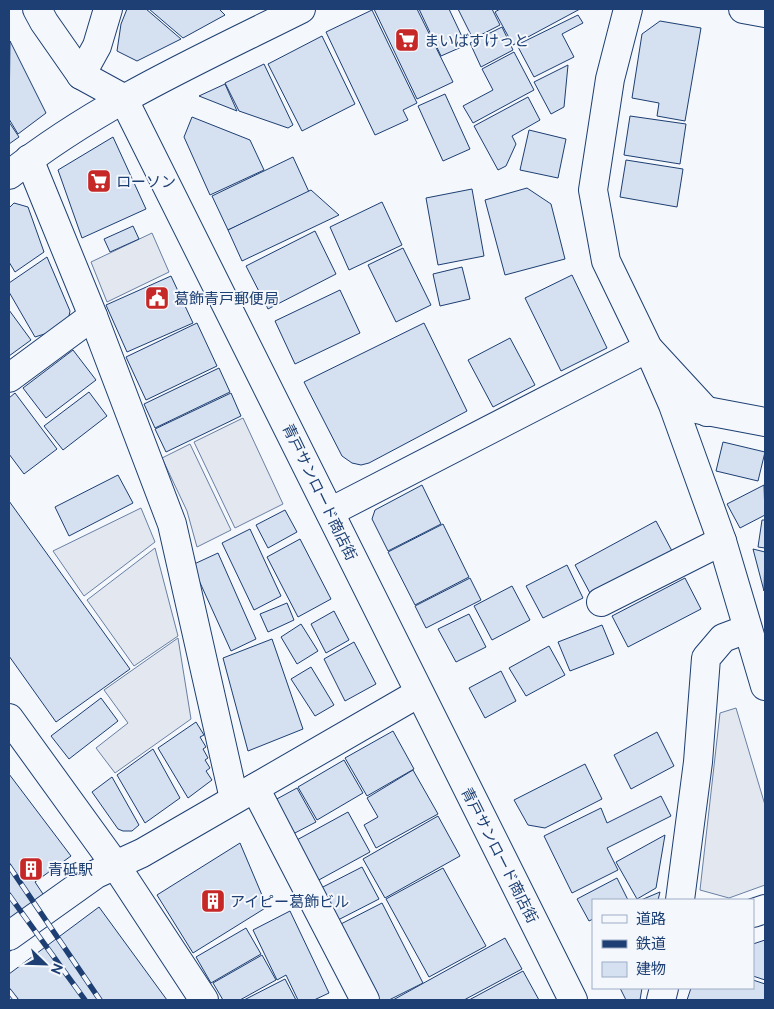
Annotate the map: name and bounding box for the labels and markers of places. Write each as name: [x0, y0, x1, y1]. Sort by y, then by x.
supermarket icon: まいばすけっと: [394, 27, 420, 53]
place label: まいばすけっと: [424, 32, 529, 49]
supermarket icon: ローソン: [86, 168, 112, 194]
place label: ローソン: [116, 173, 176, 190]
public building icon: 葛飾青戸郵便局: [144, 285, 170, 311]
place label: 葛飾青戸郵便局: [174, 290, 279, 307]
building icon: 青砥駅: [18, 856, 44, 882]
place label: 青砥駅: [48, 861, 93, 878]
building icon: アイピー葛飾ビル: [200, 888, 226, 914]
place label: アイピー葛飾ビル: [230, 893, 349, 910]

